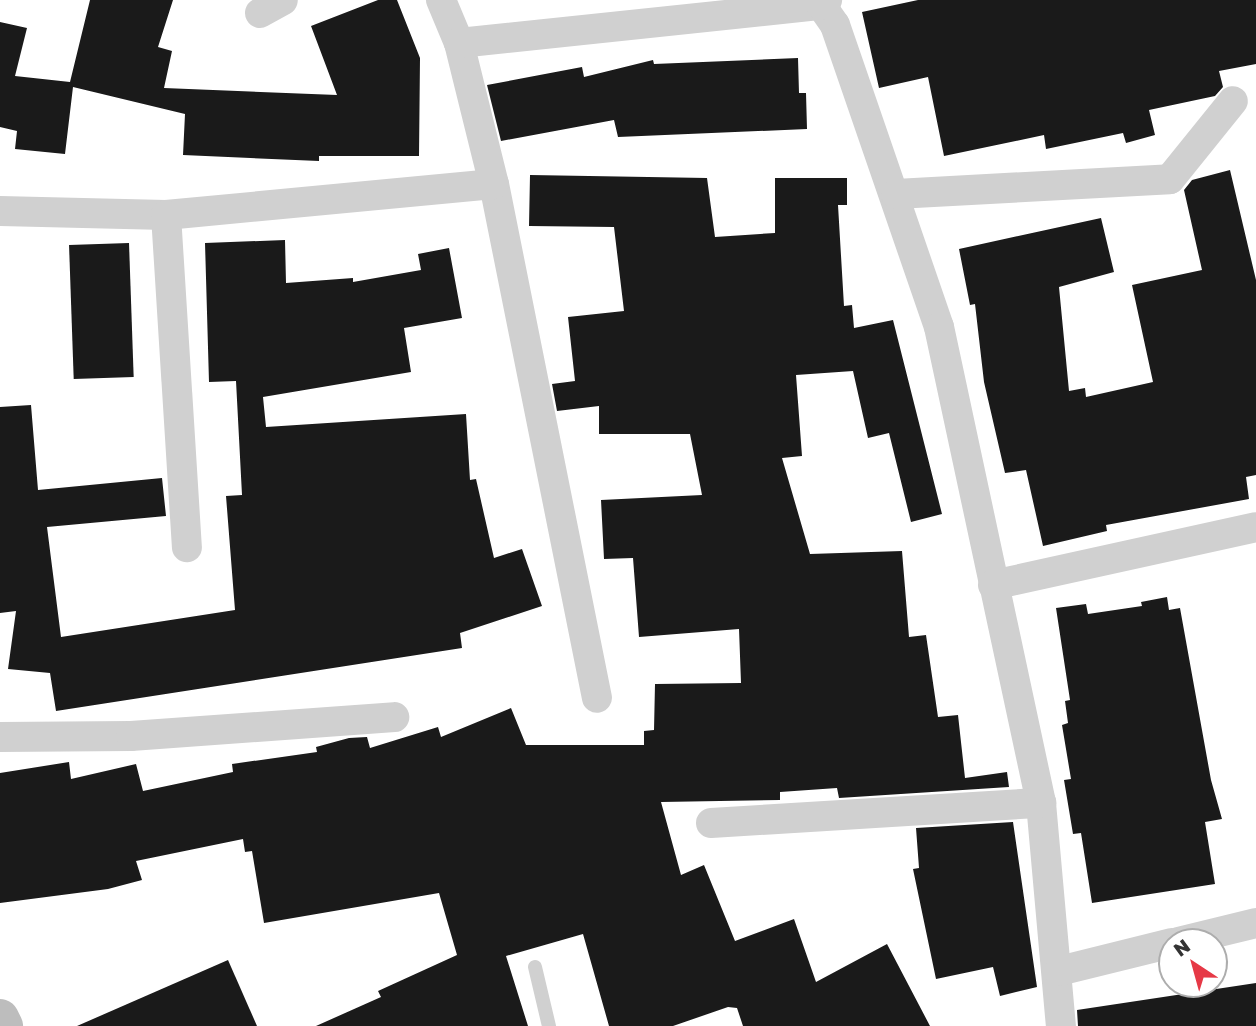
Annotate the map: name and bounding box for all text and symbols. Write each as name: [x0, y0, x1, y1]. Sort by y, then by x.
north arrow: [1158, 928, 1228, 998]
text: N: [1169, 934, 1194, 961]

